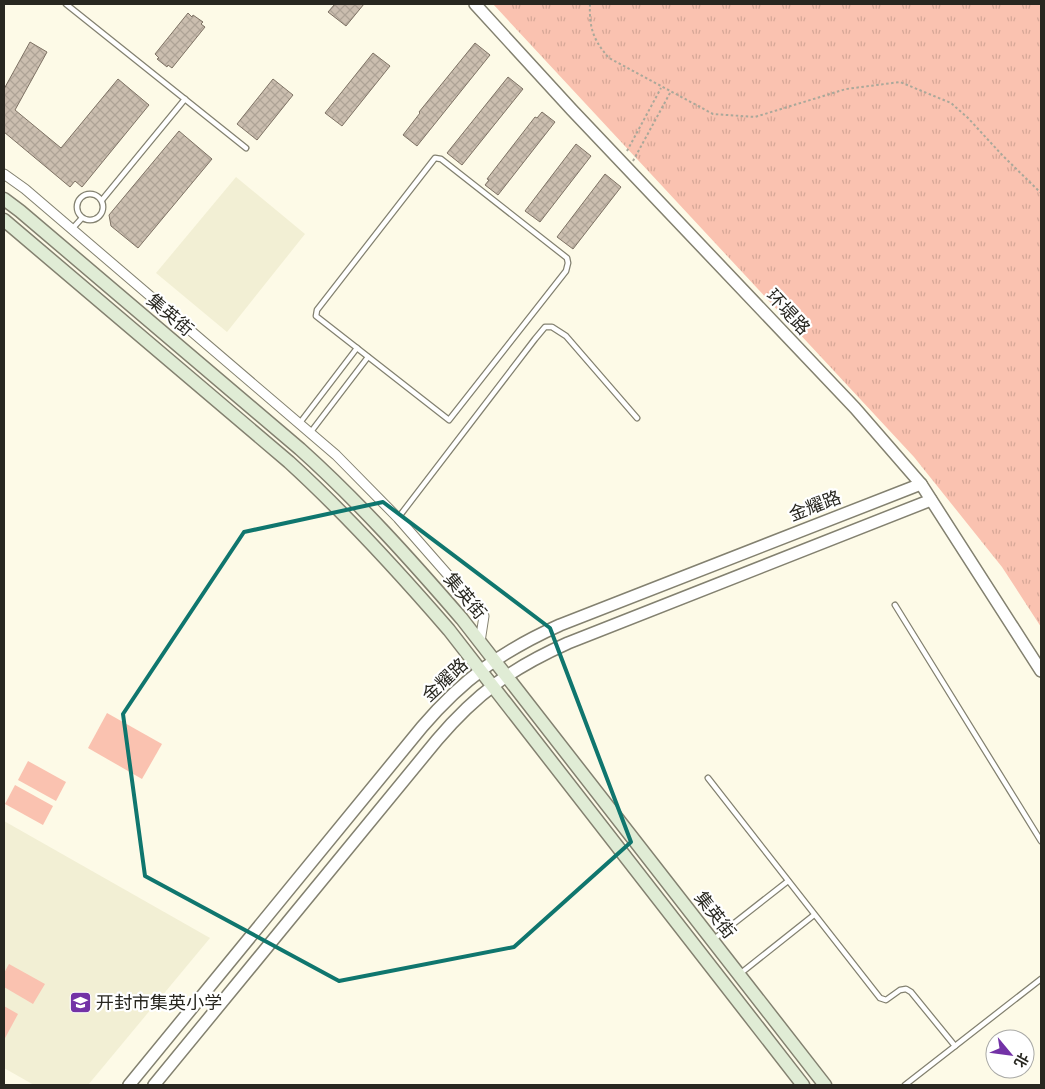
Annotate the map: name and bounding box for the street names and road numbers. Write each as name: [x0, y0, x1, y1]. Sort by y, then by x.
street label: 环堤路: [762, 285, 814, 339]
street label: 集英街: [142, 289, 198, 341]
street label: 金耀路: [786, 486, 844, 526]
street label: 集英街: [439, 568, 491, 624]
street label: 金耀路: [418, 654, 472, 706]
street label: 集英街: [690, 887, 740, 943]

